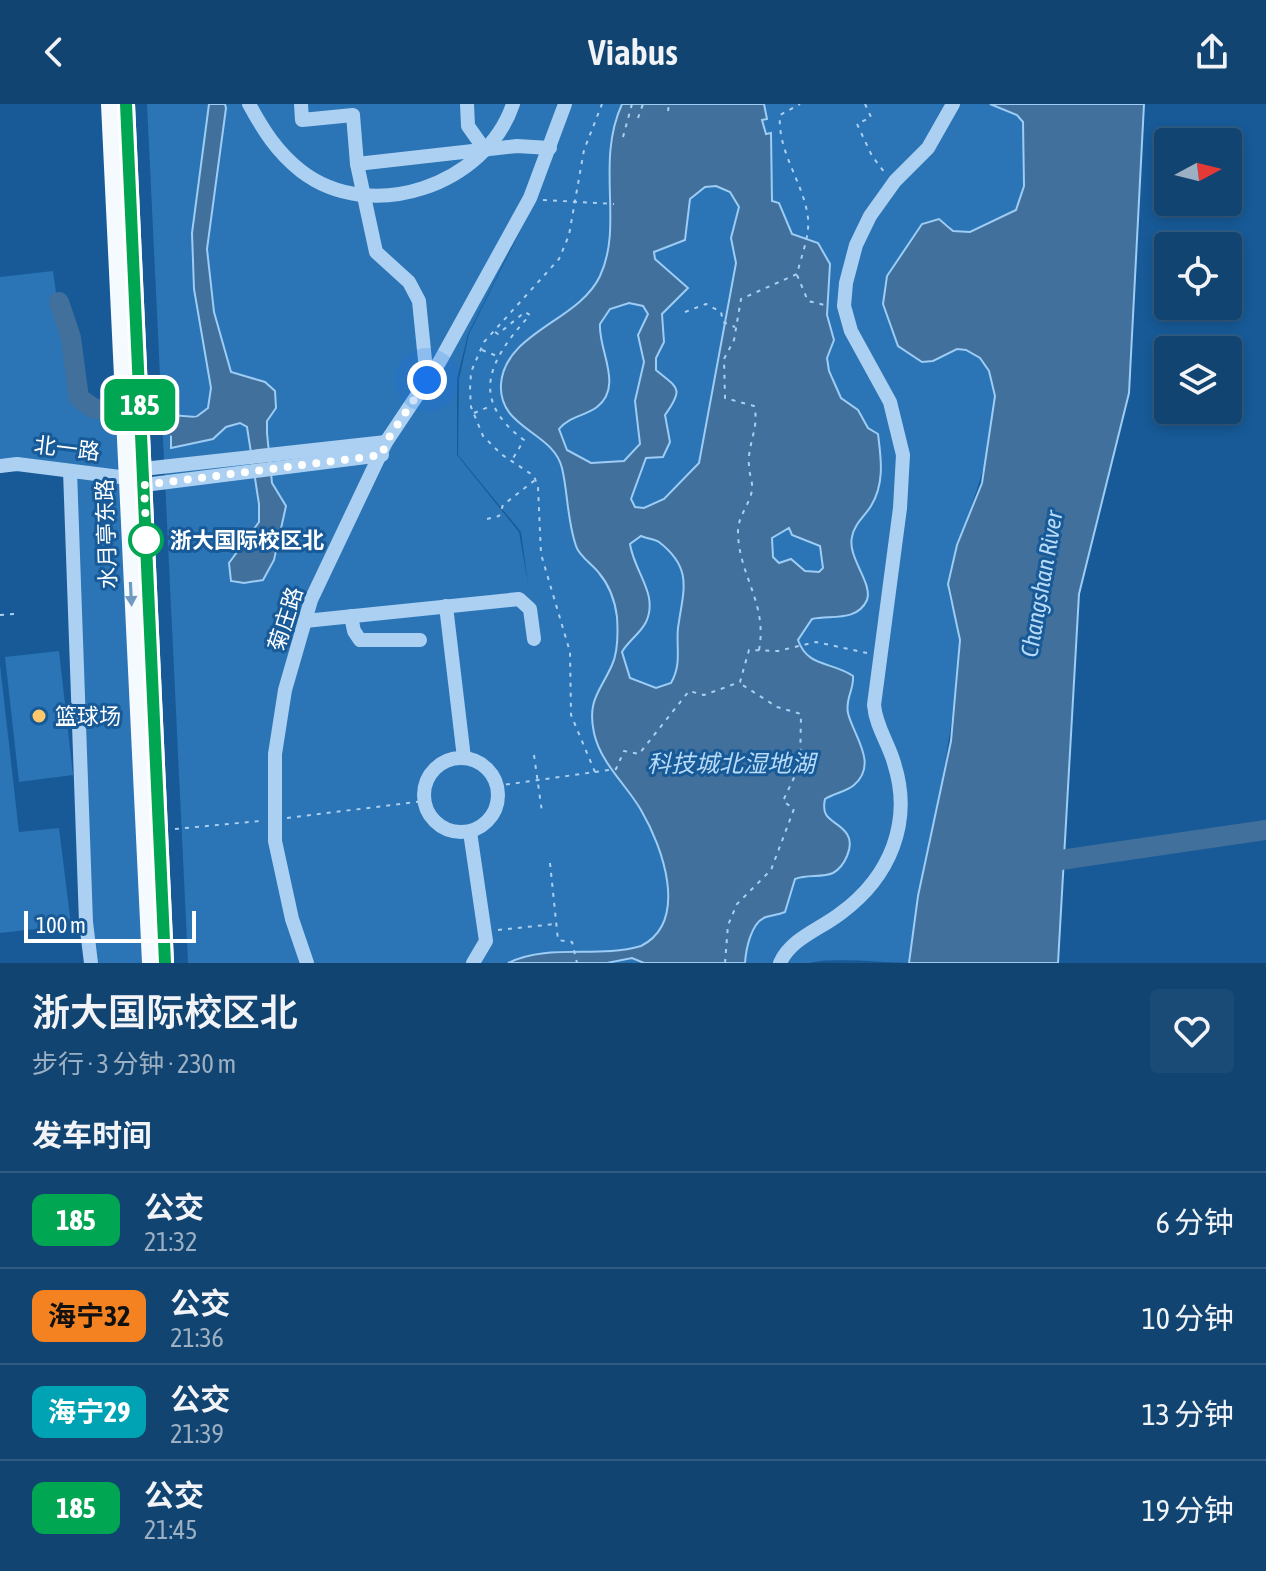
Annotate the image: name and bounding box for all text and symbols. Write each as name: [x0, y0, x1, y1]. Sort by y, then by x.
icon: back: [32, 30, 76, 74]
icon: share: [1190, 30, 1234, 74]
text: Viabus: [588, 31, 678, 73]
north arrow: [1154, 128, 1242, 216]
map controls: [1154, 128, 1242, 424]
button: locate: [1154, 232, 1242, 320]
button: layers: [1154, 336, 1242, 424]
your location: [407, 360, 447, 400]
line badge: 185: [94, 379, 186, 431]
text: 185: [120, 389, 160, 421]
street label: 北一路: [33, 431, 101, 465]
street label: 水月亭东路: [91, 479, 121, 589]
water label: Changshan River: [1015, 508, 1068, 659]
marker: 浙大国际校区北: [129, 523, 163, 557]
place label: 浙大国际校区北: [170, 527, 324, 553]
one-way arrow: [125, 582, 138, 607]
street label: 菊庄路: [262, 584, 308, 654]
place label: 篮球场: [55, 703, 121, 729]
marker: 篮球场: [30, 707, 48, 725]
water label: 科技城北湿地湖: [647, 750, 819, 777]
scale bar: [24, 907, 196, 943]
text: 100 m: [36, 912, 86, 938]
button: heart: [1150, 989, 1234, 1073]
text: 浙大国际校区北: [32, 991, 298, 1034]
text: 步行 · 3 分钟 · 230 m: [32, 1049, 236, 1079]
text: 发车时间: [32, 1118, 152, 1152]
text: 公交: [144, 1190, 204, 1224]
text: 185: [56, 1204, 96, 1236]
text: 6 分钟: [1156, 1205, 1234, 1239]
text: 21:32: [144, 1227, 198, 1257]
text: 公交: [170, 1286, 230, 1320]
text: 海宁32: [48, 1300, 130, 1332]
text: 10 分钟: [1142, 1301, 1234, 1335]
text: 21:36: [170, 1323, 224, 1353]
text: 公交: [170, 1382, 230, 1416]
text: 海宁29: [48, 1396, 130, 1428]
text: 13 分钟: [1142, 1397, 1234, 1431]
text: 21:39: [170, 1419, 224, 1449]
text: 公交: [144, 1478, 204, 1512]
text: 185: [56, 1492, 96, 1524]
text: 19 分钟: [1142, 1493, 1234, 1527]
text: 21:45: [144, 1515, 198, 1545]

